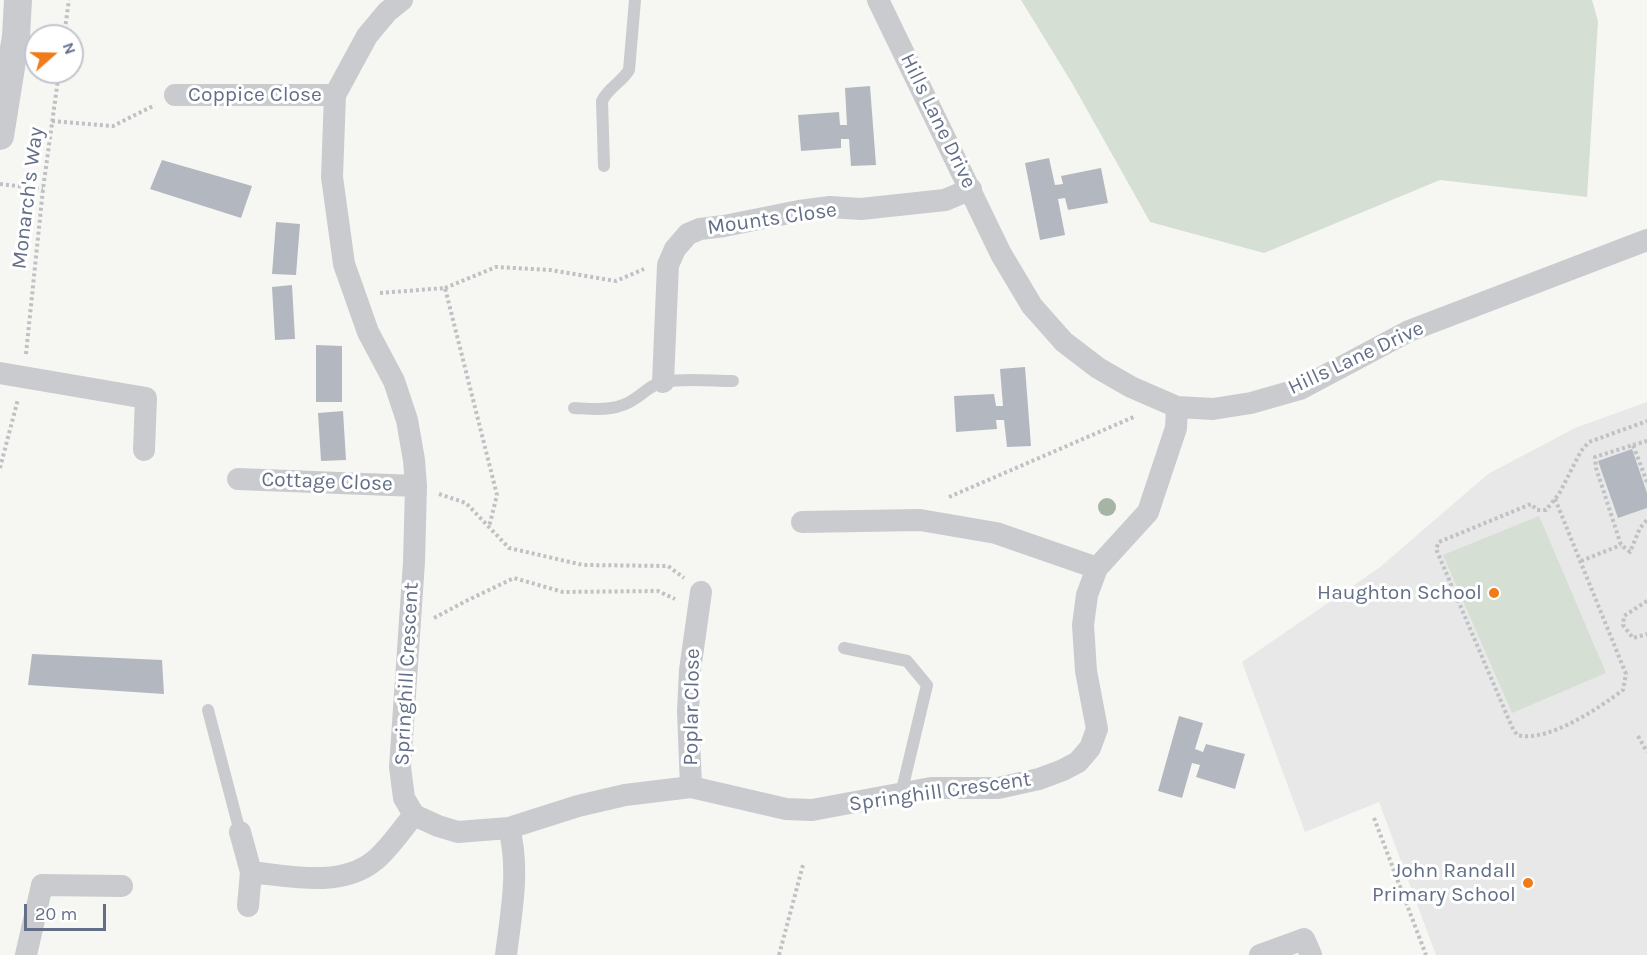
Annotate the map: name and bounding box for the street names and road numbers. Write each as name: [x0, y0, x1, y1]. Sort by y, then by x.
street label: Hills Lane Drive: [894, 49, 982, 193]
street label: Coppice Close: [188, 82, 322, 108]
street label: Monarch's Way: [7, 126, 49, 270]
street label: Mounts Close: [706, 197, 838, 241]
street label: Hills Lane Drive: [1284, 316, 1428, 400]
street label: Cottage Close: [261, 467, 393, 497]
street label: Springhill Crescent: [390, 582, 424, 766]
street label: Poplar Close: [678, 648, 706, 766]
street label: Springhill Crescent: [847, 767, 1033, 817]

